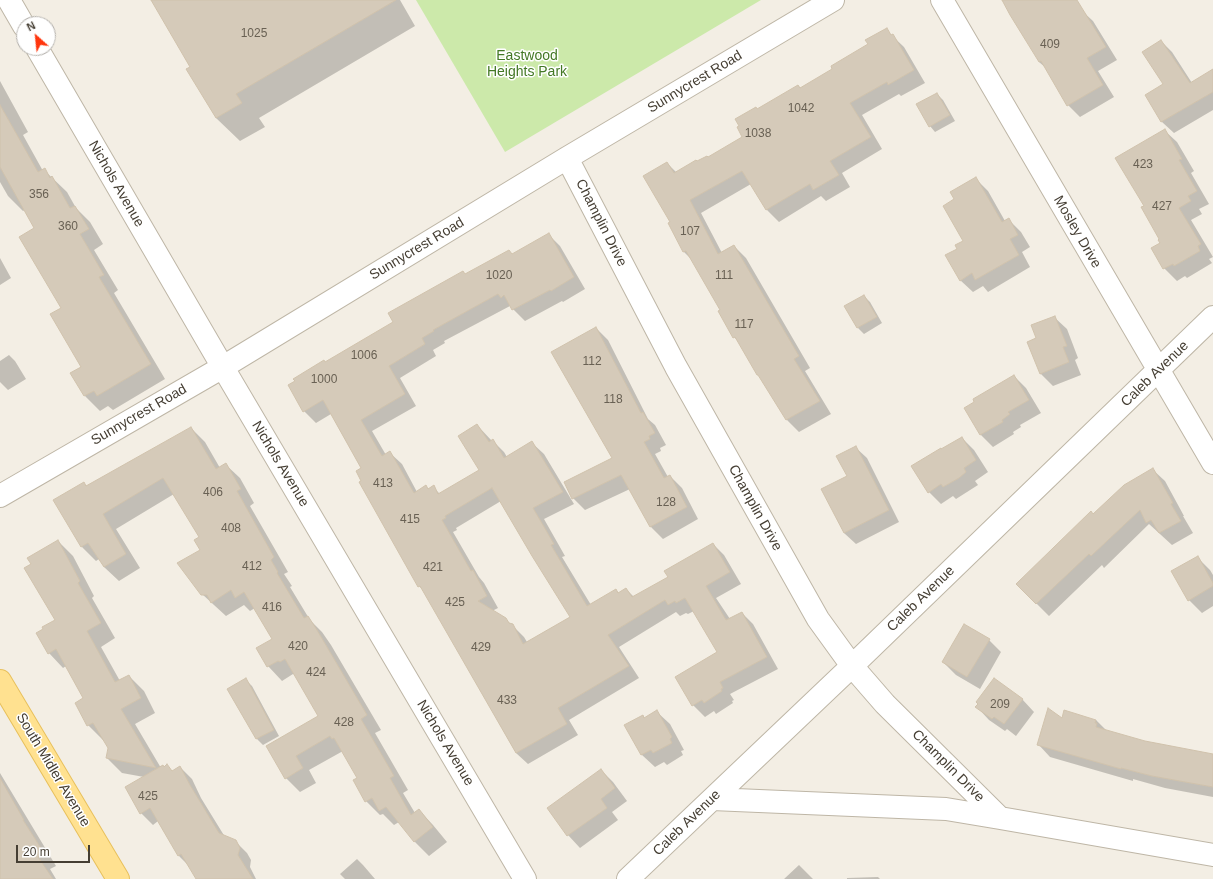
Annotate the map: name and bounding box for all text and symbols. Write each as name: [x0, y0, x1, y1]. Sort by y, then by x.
north arrow: [16, 16, 56, 56]
text: N: [25, 19, 37, 33]
house number: 1025: [241, 27, 267, 41]
house number: 409: [1040, 38, 1060, 52]
street label: Sunnycrest Road: [645, 47, 745, 117]
park label: Eastwood Heights Park: [487, 48, 567, 80]
house number: 1042: [788, 102, 814, 116]
house number: 1038: [745, 127, 771, 141]
street label: Nichols Avenue: [84, 138, 148, 230]
house number: 423: [1133, 158, 1153, 172]
street label: Champlin Drive: [572, 177, 630, 269]
house number: 356: [29, 188, 49, 202]
street label: Mosley Drive: [1049, 193, 1105, 271]
house number: 427: [1152, 200, 1172, 214]
street label: Sunnycrest Road: [367, 214, 467, 284]
house number: 360: [58, 220, 78, 234]
house number: 107: [680, 225, 700, 239]
house number: 1020: [486, 269, 512, 283]
house number: 111: [715, 269, 733, 283]
house number: 117: [734, 318, 754, 332]
street label: Caleb Avenue: [1118, 337, 1192, 411]
house number: 1006: [351, 349, 377, 363]
house number: 112: [582, 355, 602, 369]
house number: 1000: [311, 373, 337, 387]
street label: Sunnycrest Road: [88, 381, 190, 449]
house number: 118: [603, 393, 623, 407]
street label: Nichols Avenue: [248, 418, 312, 510]
street label: Champlin Drive: [724, 462, 786, 554]
house number: 413: [373, 477, 393, 491]
house number: 406: [203, 486, 223, 500]
house number: 128: [656, 496, 676, 510]
house number: 415: [400, 513, 420, 527]
house number: 408: [221, 522, 241, 536]
house number: 412: [242, 560, 262, 574]
house number: 421: [423, 561, 443, 575]
street label: Caleb Avenue: [884, 562, 958, 636]
house number: 425: [445, 596, 465, 610]
house number: 416: [262, 601, 282, 615]
house number: 420: [288, 640, 308, 654]
house number: 429: [471, 641, 491, 655]
house number: 424: [306, 666, 326, 680]
house number: 433: [497, 694, 517, 708]
street label: Nichols Avenue: [413, 697, 477, 789]
house number: 209: [990, 698, 1010, 712]
street label: South Midler Avenue: [12, 710, 94, 830]
house number: 428: [334, 716, 354, 730]
street label: Champlin Drive: [908, 726, 988, 806]
street label: Caleb Avenue: [650, 786, 724, 860]
house number: 425: [138, 790, 158, 804]
scale bar: [18, 837, 92, 863]
text: 20 m: [23, 845, 50, 859]

